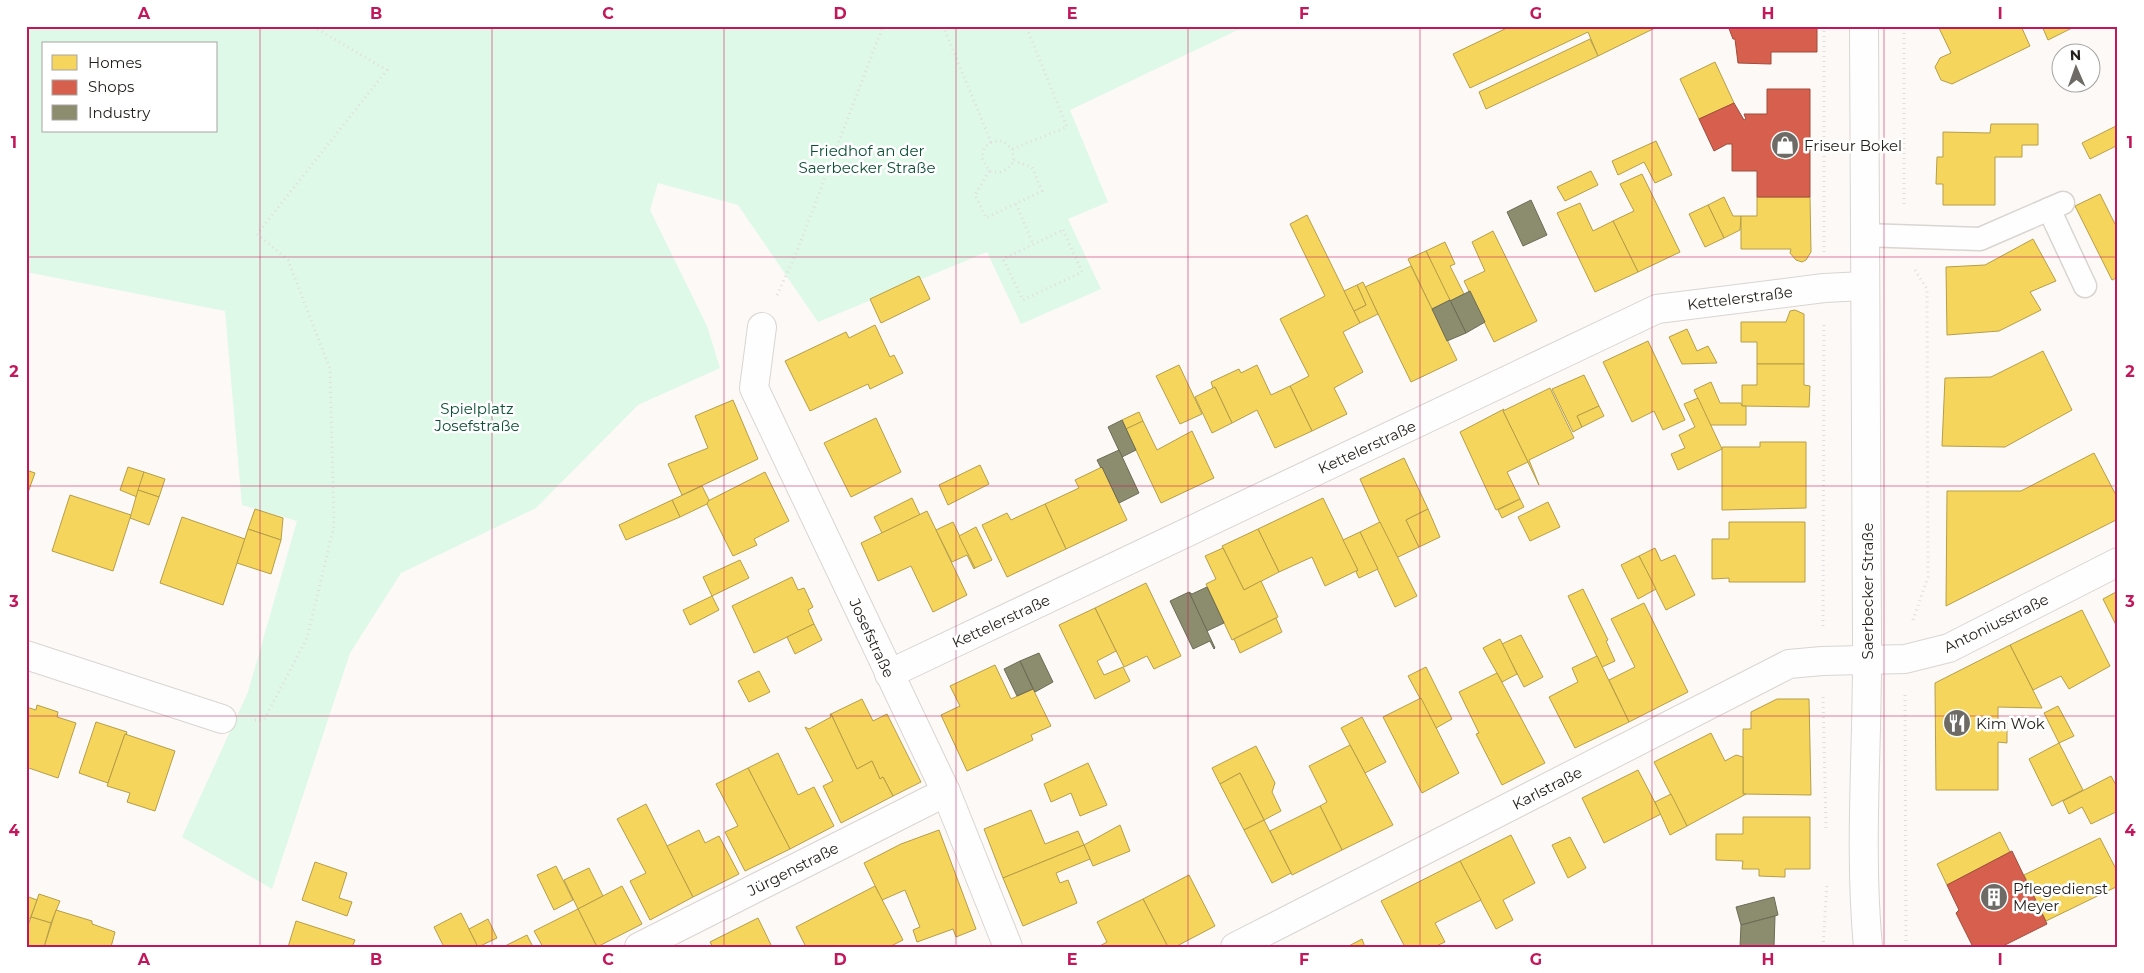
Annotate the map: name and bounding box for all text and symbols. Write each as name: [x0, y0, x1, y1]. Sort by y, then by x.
text: A: [137, 4, 151, 23]
text: B: [370, 4, 382, 23]
text: C: [602, 4, 614, 23]
text: D: [833, 4, 847, 23]
text: E: [1067, 4, 1077, 23]
text: F: [1299, 4, 1309, 23]
text: G: [1530, 4, 1542, 23]
text: H: [1762, 4, 1774, 23]
text: I: [1997, 4, 2003, 23]
legend: [42, 42, 218, 132]
north arrow: [2052, 42, 2102, 92]
text: N: [2070, 46, 2082, 64]
text: Homes: [88, 53, 142, 72]
text: Shops: [88, 77, 134, 96]
text: Industry: [88, 103, 151, 122]
shop icon: Friseur Bokel: [1770, 130, 1800, 160]
text: 1: [11, 133, 17, 152]
text: 1: [2127, 133, 2133, 152]
place label: Friseur Bokel: [1804, 136, 1902, 155]
park label: Friedhof an der Saerbecker Straße: [799, 141, 935, 177]
street label: Kettelerstraße: [1686, 282, 1794, 314]
text: 2: [9, 362, 19, 381]
text: 2: [2125, 362, 2135, 381]
park label: Spielplatz Josefstraße: [433, 399, 520, 435]
street label: Kettelerstraße: [1315, 416, 1419, 478]
street label: Saerbecker Straße: [1858, 523, 1877, 659]
street label: Antoniusstraße: [1940, 589, 2052, 657]
street label: Kettelerstraße: [949, 590, 1053, 652]
text: 3: [8, 592, 19, 611]
text: 3: [2124, 592, 2135, 611]
street label: Josefstraße: [845, 594, 899, 681]
restaurant icon: Kim Wok: [1942, 708, 1972, 738]
place label: Kim Wok: [1976, 714, 2045, 733]
street label: Karlstraße: [1509, 762, 1585, 814]
text: 4: [8, 821, 20, 840]
text: 4: [2124, 821, 2136, 840]
street label: Jürgenstraße: [743, 838, 842, 901]
place label: Pflegedienst Meyer: [2013, 879, 2108, 915]
building icon: Pflegedienst Meyer: [1979, 882, 2009, 912]
text: A: [137, 950, 151, 969]
text: B: [370, 950, 382, 969]
text: C: [602, 950, 614, 969]
text: D: [833, 950, 847, 969]
text: E: [1067, 950, 1077, 969]
text: F: [1299, 950, 1309, 969]
text: G: [1530, 950, 1542, 969]
text: H: [1762, 950, 1774, 969]
text: I: [1997, 950, 2003, 969]

